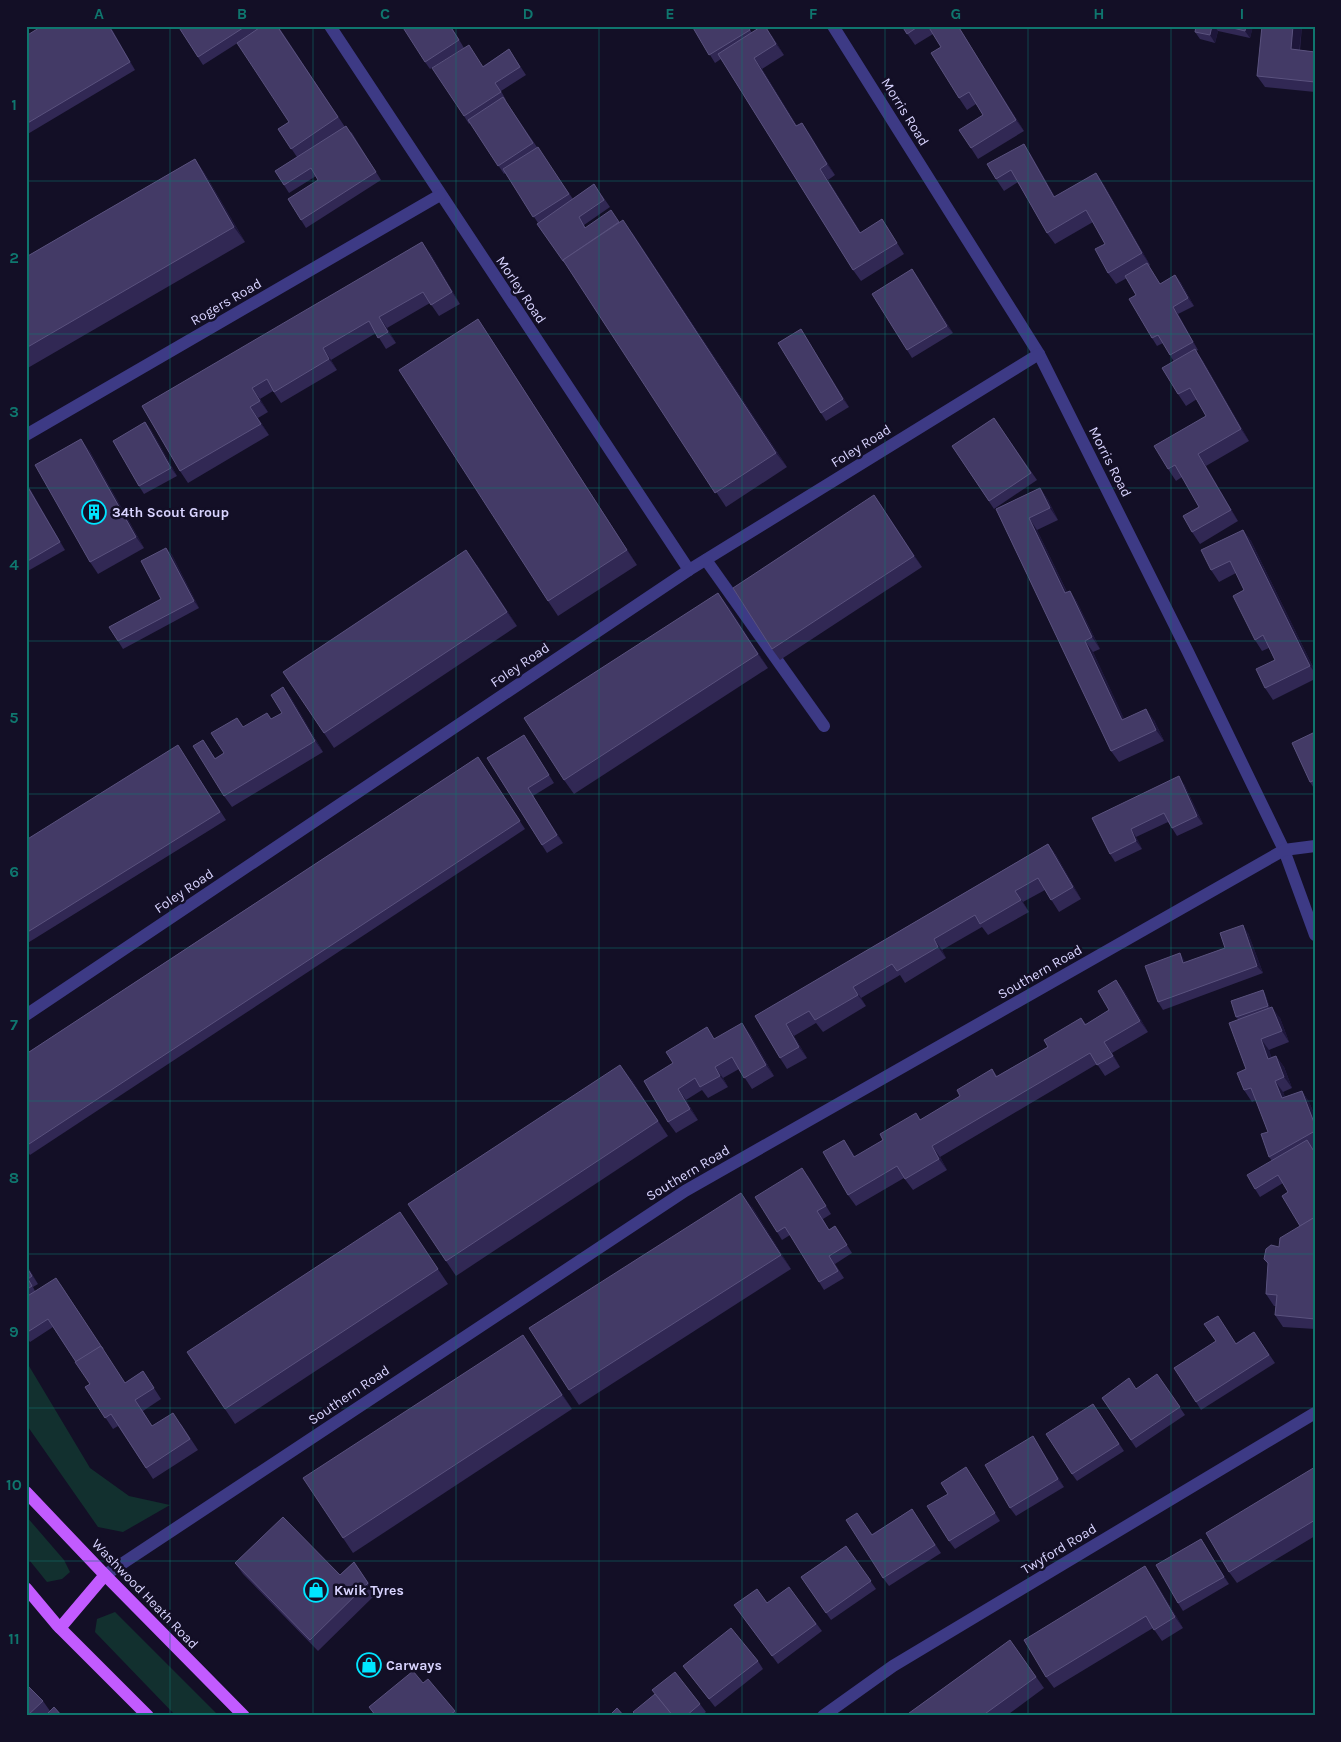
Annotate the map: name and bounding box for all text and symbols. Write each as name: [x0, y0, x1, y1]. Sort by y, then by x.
text: A: [94, 4, 104, 23]
text: B: [237, 4, 247, 23]
text: C: [380, 4, 390, 23]
text: D: [523, 4, 534, 23]
text: E: [665, 4, 675, 23]
text: F: [809, 4, 818, 23]
text: G: [951, 4, 961, 23]
text: H: [1093, 4, 1105, 23]
text: I: [1240, 4, 1244, 23]
street label: Morris Road: [877, 75, 933, 149]
text: 1: [11, 95, 17, 114]
text: 2: [9, 248, 19, 267]
street label: Morley Road: [492, 253, 550, 327]
street label: Rogers Road: [187, 275, 265, 329]
text: 3: [9, 402, 19, 421]
street label: Foley Road: [828, 421, 894, 471]
street label: Morris Road: [1085, 424, 1135, 500]
building icon: 34th Scout Group: [81, 499, 107, 525]
place label: 34th Scout Group: [112, 504, 229, 521]
text: 4: [9, 555, 19, 574]
street label: Foley Road: [487, 639, 553, 691]
text: 5: [9, 708, 19, 727]
text: 6: [9, 862, 19, 881]
street label: Foley Road: [151, 865, 217, 917]
street label: Southern Road: [995, 941, 1085, 1003]
text: 7: [10, 1015, 18, 1034]
street label: Southern Road: [643, 1141, 733, 1205]
text: 8: [9, 1168, 19, 1187]
text: 9: [9, 1322, 19, 1341]
street label: Southern Road: [305, 1362, 393, 1428]
text: 10: [6, 1475, 22, 1494]
street label: Twyford Road: [1018, 1520, 1100, 1578]
street label: Washwood Heath Road: [88, 1536, 202, 1652]
shop icon: Kwik Tyres: [303, 1577, 329, 1603]
place label: Kwik Tyres: [334, 1582, 404, 1599]
text: 11: [8, 1629, 20, 1648]
shop icon: Carways: [356, 1652, 382, 1678]
place label: Carways: [386, 1657, 442, 1674]

